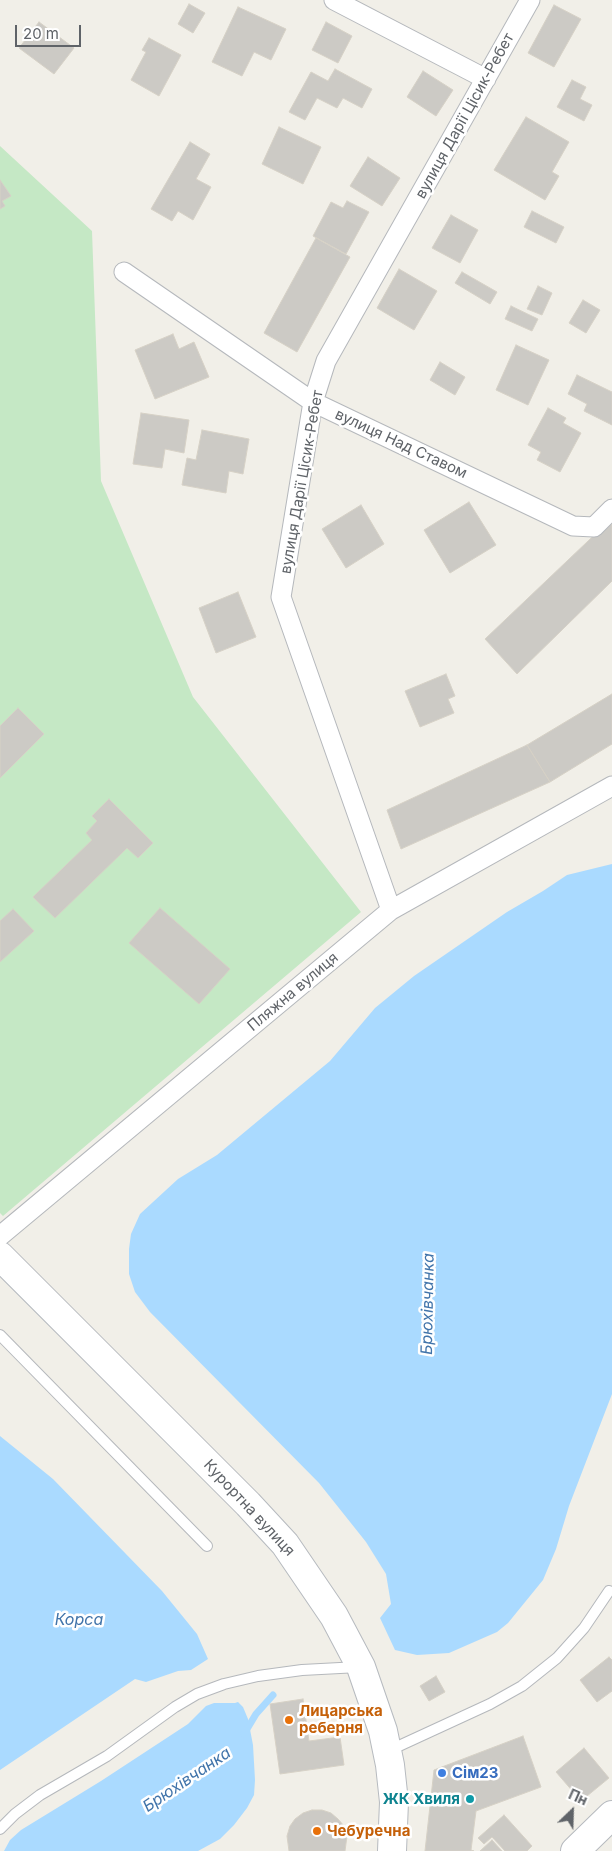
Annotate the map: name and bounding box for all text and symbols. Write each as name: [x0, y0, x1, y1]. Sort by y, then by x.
scale bar: [18, 15, 84, 47]
text: 20 m: [23, 24, 59, 43]
street label: вулиця Дарії Цісик-Ребет: [412, 30, 518, 202]
street label: вулиця Дарії Цісик-Ребет: [277, 389, 327, 575]
street label: вулиця Над Ставом: [332, 405, 470, 483]
street label: Пляжна вулиця: [244, 949, 342, 1035]
water label: Брюхівчанка: [418, 1253, 438, 1355]
street label: Курортна вулиця: [200, 1456, 298, 1560]
water label: Корса: [55, 1610, 103, 1630]
place label: Лицарська реберня: [299, 1702, 383, 1737]
marker: Лицарська реберня: [283, 1714, 295, 1726]
water label: Брюхівчанка: [139, 1744, 235, 1816]
place label: Сім23: [452, 1764, 498, 1782]
marker: Сім23: [436, 1767, 448, 1779]
text: Пн: [566, 1785, 591, 1809]
north arrow: [547, 1786, 597, 1836]
place label: ЖК Хвиля: [383, 1790, 460, 1808]
marker: ЖК Хвиля: [464, 1793, 476, 1805]
place label: Чебуречна: [327, 1822, 410, 1840]
marker: Чебуречна: [311, 1825, 323, 1837]

